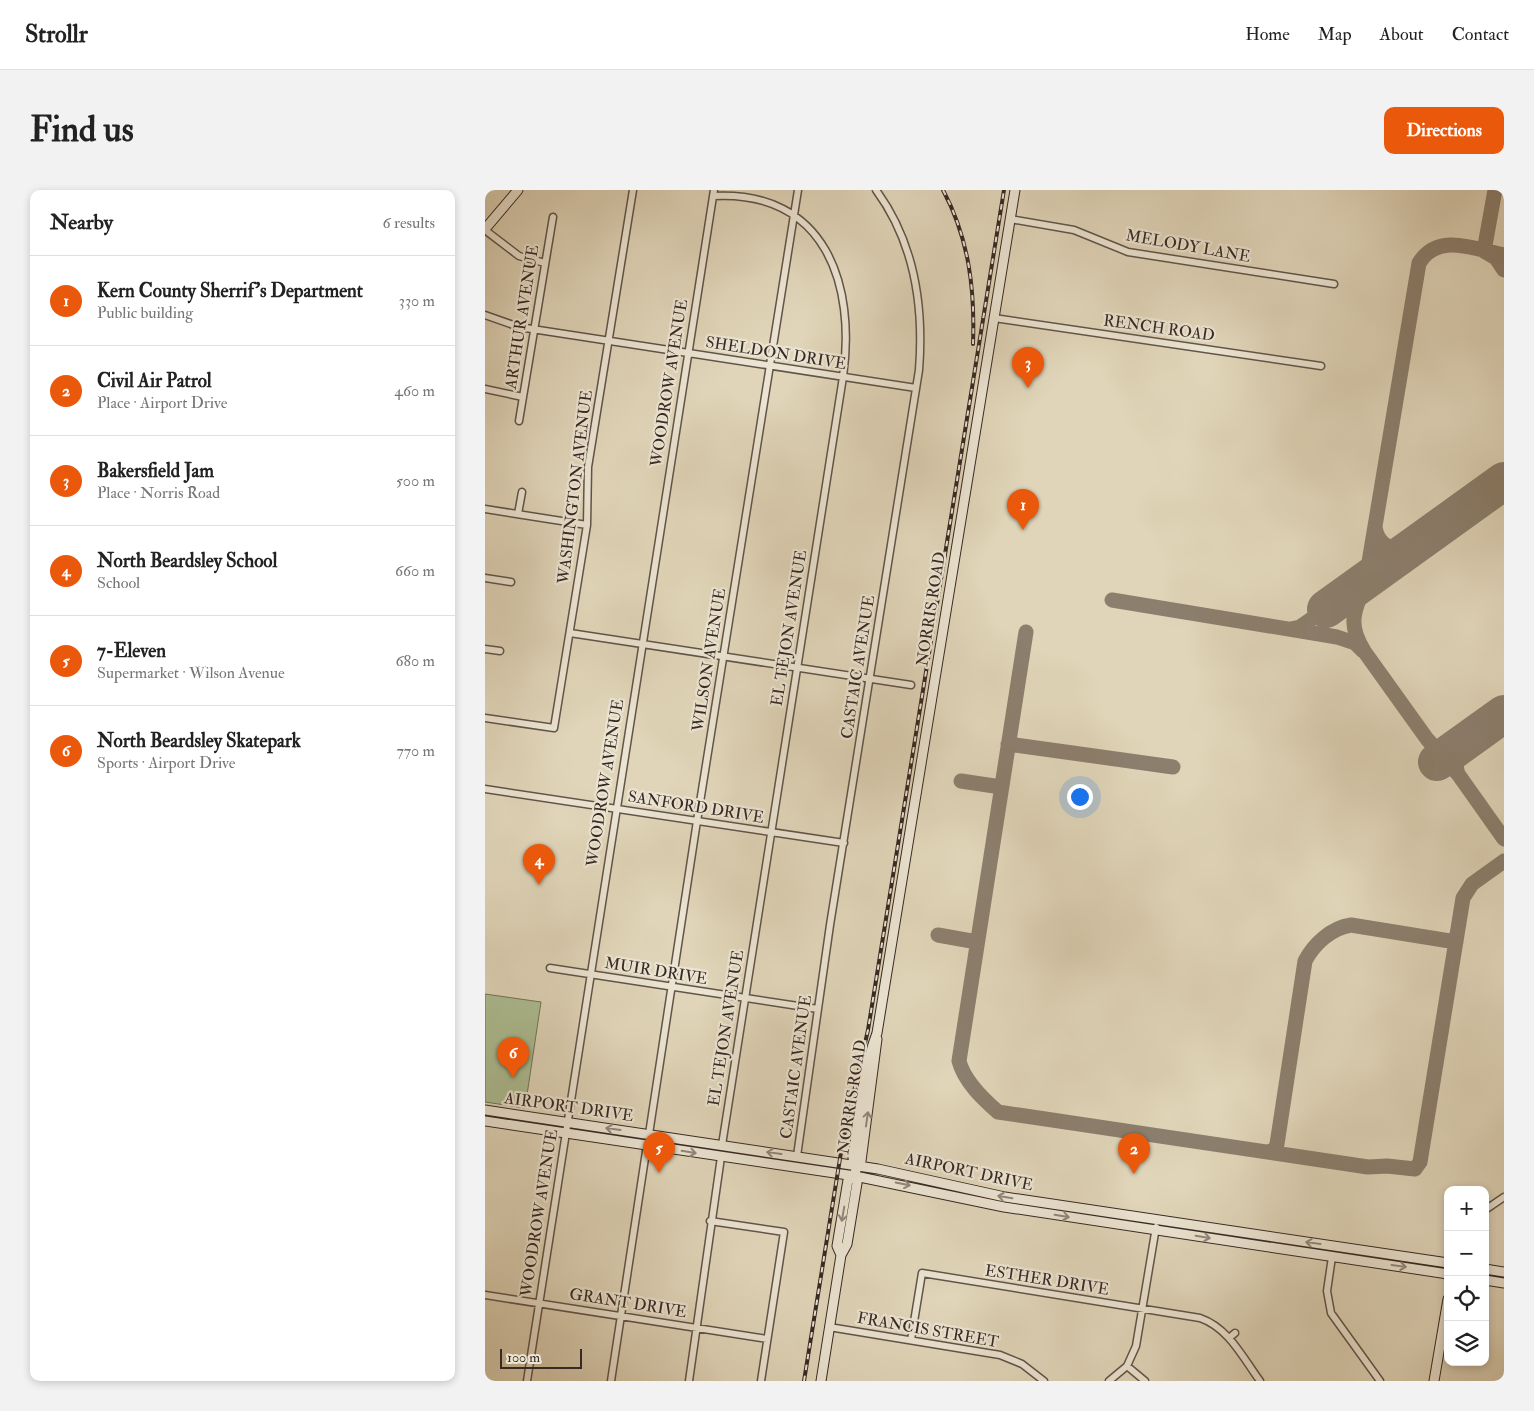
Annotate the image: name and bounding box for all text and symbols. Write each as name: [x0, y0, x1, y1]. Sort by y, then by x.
text: Strollr: [25, 19, 88, 50]
text: Home: [1245, 23, 1290, 46]
text: Map: [1318, 23, 1352, 46]
text: About: [1380, 23, 1424, 46]
text: Contact: [1452, 23, 1509, 46]
button: Directions: [1384, 107, 1504, 154]
text: Find us: [30, 108, 134, 152]
text: Nearby: [50, 209, 113, 236]
text: 6 results: [383, 213, 435, 233]
street label: MELODY LANE: [1124, 225, 1252, 267]
street label: ARTHUR AVENUE: [501, 243, 543, 392]
text: Kern County Sherrif's Department: [97, 279, 363, 303]
text: 1: [63, 291, 69, 311]
text: 330 m: [399, 291, 435, 311]
street label: WOODROW AVENUE: [646, 298, 692, 469]
text: Public building: [97, 303, 193, 323]
street label: RENCH ROAD: [1102, 310, 1216, 346]
street label: SHELDON DRIVE: [704, 332, 848, 374]
pin: 3: [1012, 347, 1044, 388]
text: Civil Air Patrol: [97, 369, 212, 393]
text: 2: [62, 381, 70, 401]
text: 460 m: [394, 381, 435, 401]
street label: WASHINGTON AVENUE: [553, 389, 597, 586]
text: Place · Airport Drive: [97, 393, 227, 413]
text: Bakersfield Jam: [97, 459, 214, 483]
text: 3: [63, 471, 69, 491]
text: 500 m: [396, 471, 435, 491]
text: Place · Norris Road: [97, 483, 220, 503]
pin: 1: [1007, 489, 1039, 530]
street label: EL TEJON AVENUE: [767, 548, 812, 708]
text: North Beardsley School: [97, 549, 277, 573]
street label: NORRIS ROAD: [912, 550, 950, 668]
text: 4: [62, 561, 70, 581]
text: 660 m: [395, 561, 435, 581]
text: School: [97, 573, 140, 593]
street label: WILSON AVENUE: [688, 587, 730, 734]
street label: CASTAIC AVENUE: [837, 594, 879, 740]
text: 7-Eleven: [97, 639, 166, 663]
text: 5: [62, 651, 70, 671]
text: 680 m: [395, 651, 435, 671]
text: Supermarket · Wilson Avenue: [97, 663, 285, 683]
street label: WOODROW AVENUE: [582, 698, 628, 869]
text: North Beardsley Skatepark: [97, 729, 301, 753]
text: 6: [62, 741, 70, 761]
text: 770 m: [396, 741, 435, 761]
text: Sports · Airport Drive: [97, 753, 236, 773]
your location: [1067, 784, 1093, 810]
street label: SANFORD DRIVE: [626, 786, 766, 828]
pin: 4: [523, 844, 555, 885]
street label: EL TEJON AVENUE: [704, 948, 749, 1108]
street label: MUIR DRIVE: [603, 953, 709, 989]
street label: CASTAIC AVENUE: [776, 994, 816, 1140]
pin: 6: [497, 1037, 529, 1078]
street label: NORRIS ROAD: [833, 1038, 871, 1156]
street label: AIRPORT DRIVE: [502, 1088, 635, 1126]
one-way arrow: [862, 1111, 872, 1127]
one-way arrow: [605, 1124, 621, 1134]
street label: WOODROW AVENUE: [516, 1128, 562, 1299]
pin: 5: [643, 1132, 675, 1173]
pin: 2: [1118, 1133, 1150, 1174]
one-way arrow: [681, 1147, 697, 1157]
one-way arrow: [766, 1147, 782, 1157]
street label: AIRPORT DRIVE: [902, 1148, 1035, 1195]
one-way arrow: [894, 1180, 910, 1190]
map controls: [1444, 1186, 1489, 1366]
button: +: [1444, 1186, 1489, 1231]
one-way arrow: [997, 1191, 1013, 1201]
one-way arrow: [837, 1206, 847, 1222]
one-way arrow: [1054, 1211, 1070, 1221]
button: −: [1444, 1231, 1489, 1276]
one-way arrow: [1195, 1233, 1211, 1243]
one-way arrow: [1305, 1238, 1321, 1248]
street label: ESTHER DRIVE: [984, 1260, 1110, 1300]
one-way arrow: [1390, 1262, 1406, 1272]
button: locate: [1444, 1276, 1489, 1321]
street label: GRANT DRIVE: [568, 1284, 688, 1322]
street label: FRANCIS STREET: [856, 1308, 1000, 1352]
button: layers: [1444, 1321, 1489, 1366]
scale bar: [500, 1346, 583, 1369]
text: 100 m: [507, 1349, 540, 1366]

